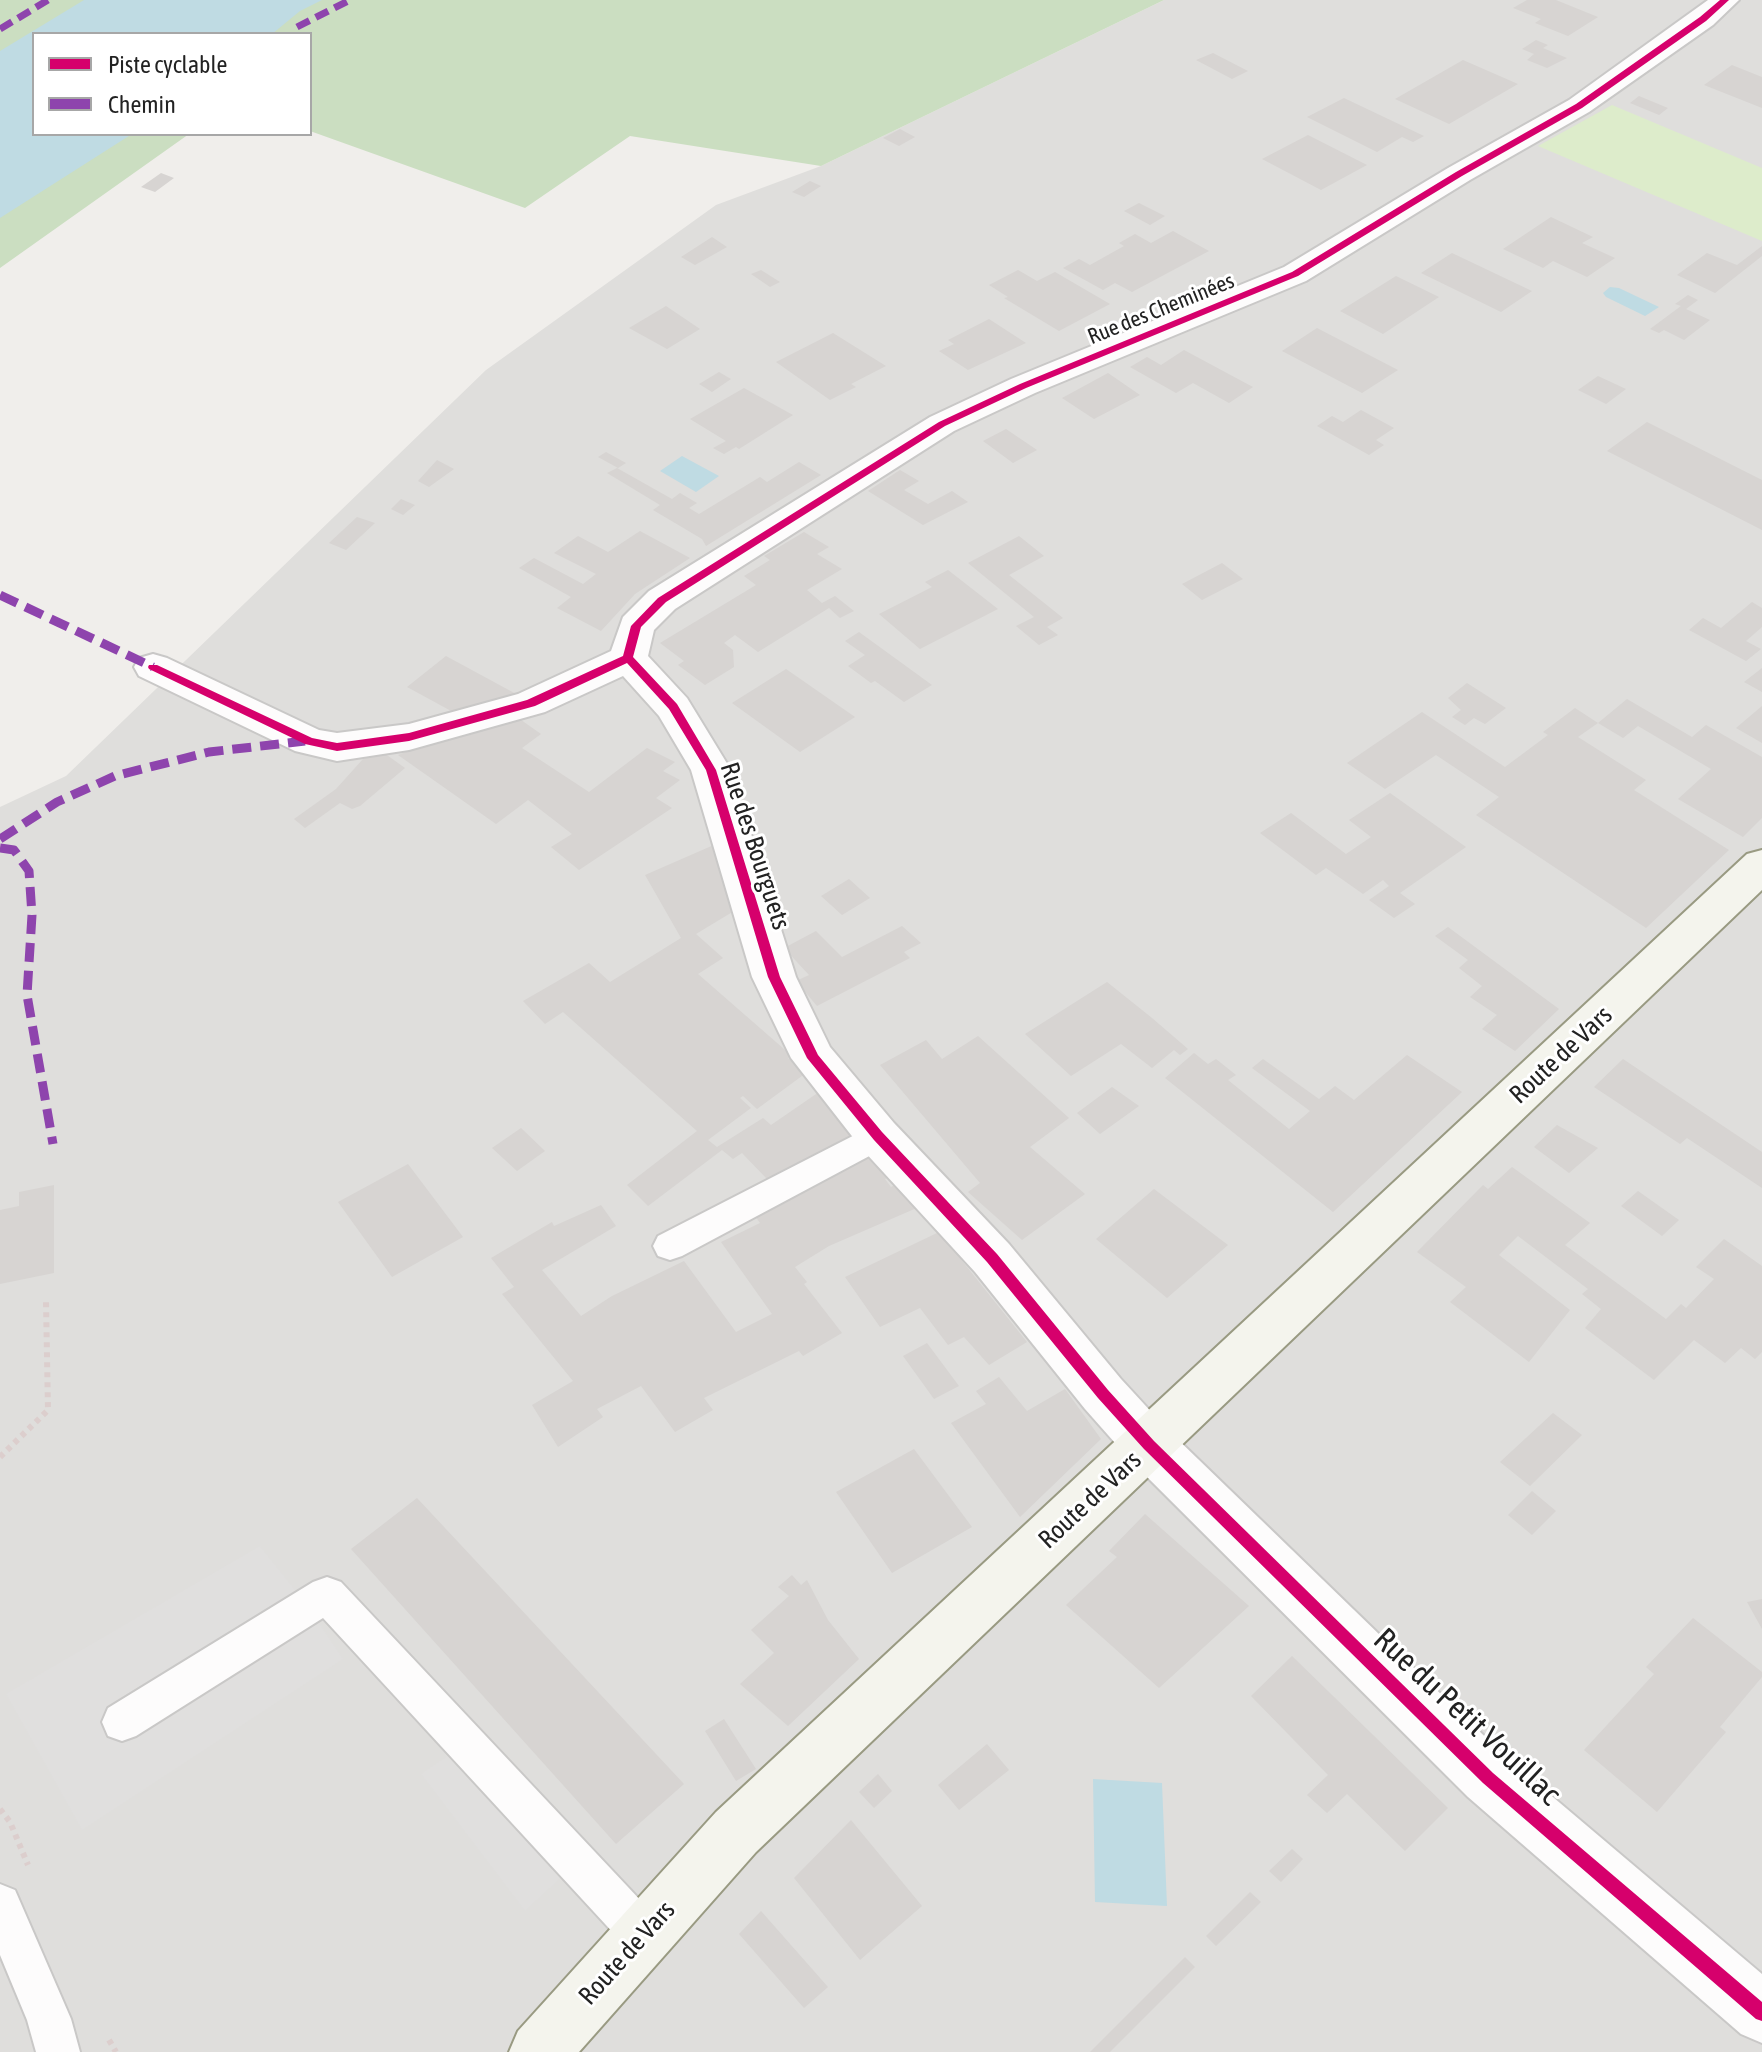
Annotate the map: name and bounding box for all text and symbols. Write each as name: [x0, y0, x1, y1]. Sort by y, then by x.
legend: [32, 32, 312, 136]
text: Piste cyclable: [108, 51, 227, 78]
text: Chemin: [108, 91, 176, 118]
street label: Rue des Cheminées: [1084, 268, 1238, 350]
street label: Rue des Bourguets: [713, 758, 797, 934]
street label: Route de Vars: [1503, 1000, 1619, 1110]
street label: Route de Vars: [1032, 1445, 1148, 1555]
street label: Rue du Petit Vouillac: [1366, 1621, 1568, 1813]
street label: Route de Vars: [572, 1895, 682, 2011]

